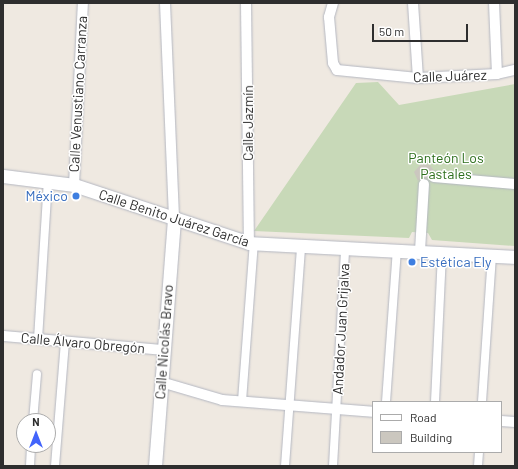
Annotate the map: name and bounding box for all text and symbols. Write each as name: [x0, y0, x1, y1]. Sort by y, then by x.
street label: Calle Venustiano Carranza: [66, 15, 90, 173]
scale bar: [374, 16, 470, 42]
text: 50 m: [379, 24, 404, 38]
street label: Calle Juárez: [413, 66, 487, 86]
street label: Calle Jazmín: [240, 85, 256, 161]
park label: Panteón Los Pastales: [408, 150, 484, 182]
street label: Calle Benito Juárez García: [97, 186, 251, 250]
place label: México: [26, 188, 68, 204]
marker: México: [71, 191, 81, 201]
place label: Estética Ely: [420, 254, 491, 270]
marker: Estética Ely: [407, 257, 417, 267]
street label: Andador Juan Grijalva: [329, 263, 353, 395]
street label: Calle Nicolás Bravo: [152, 284, 176, 400]
street label: Calle Álvaro Obregón: [20, 329, 146, 357]
legend: [372, 401, 502, 453]
text: Road: [410, 410, 437, 424]
north arrow: [16, 413, 56, 453]
text: N: [32, 415, 40, 428]
text: Building: [410, 430, 452, 444]

